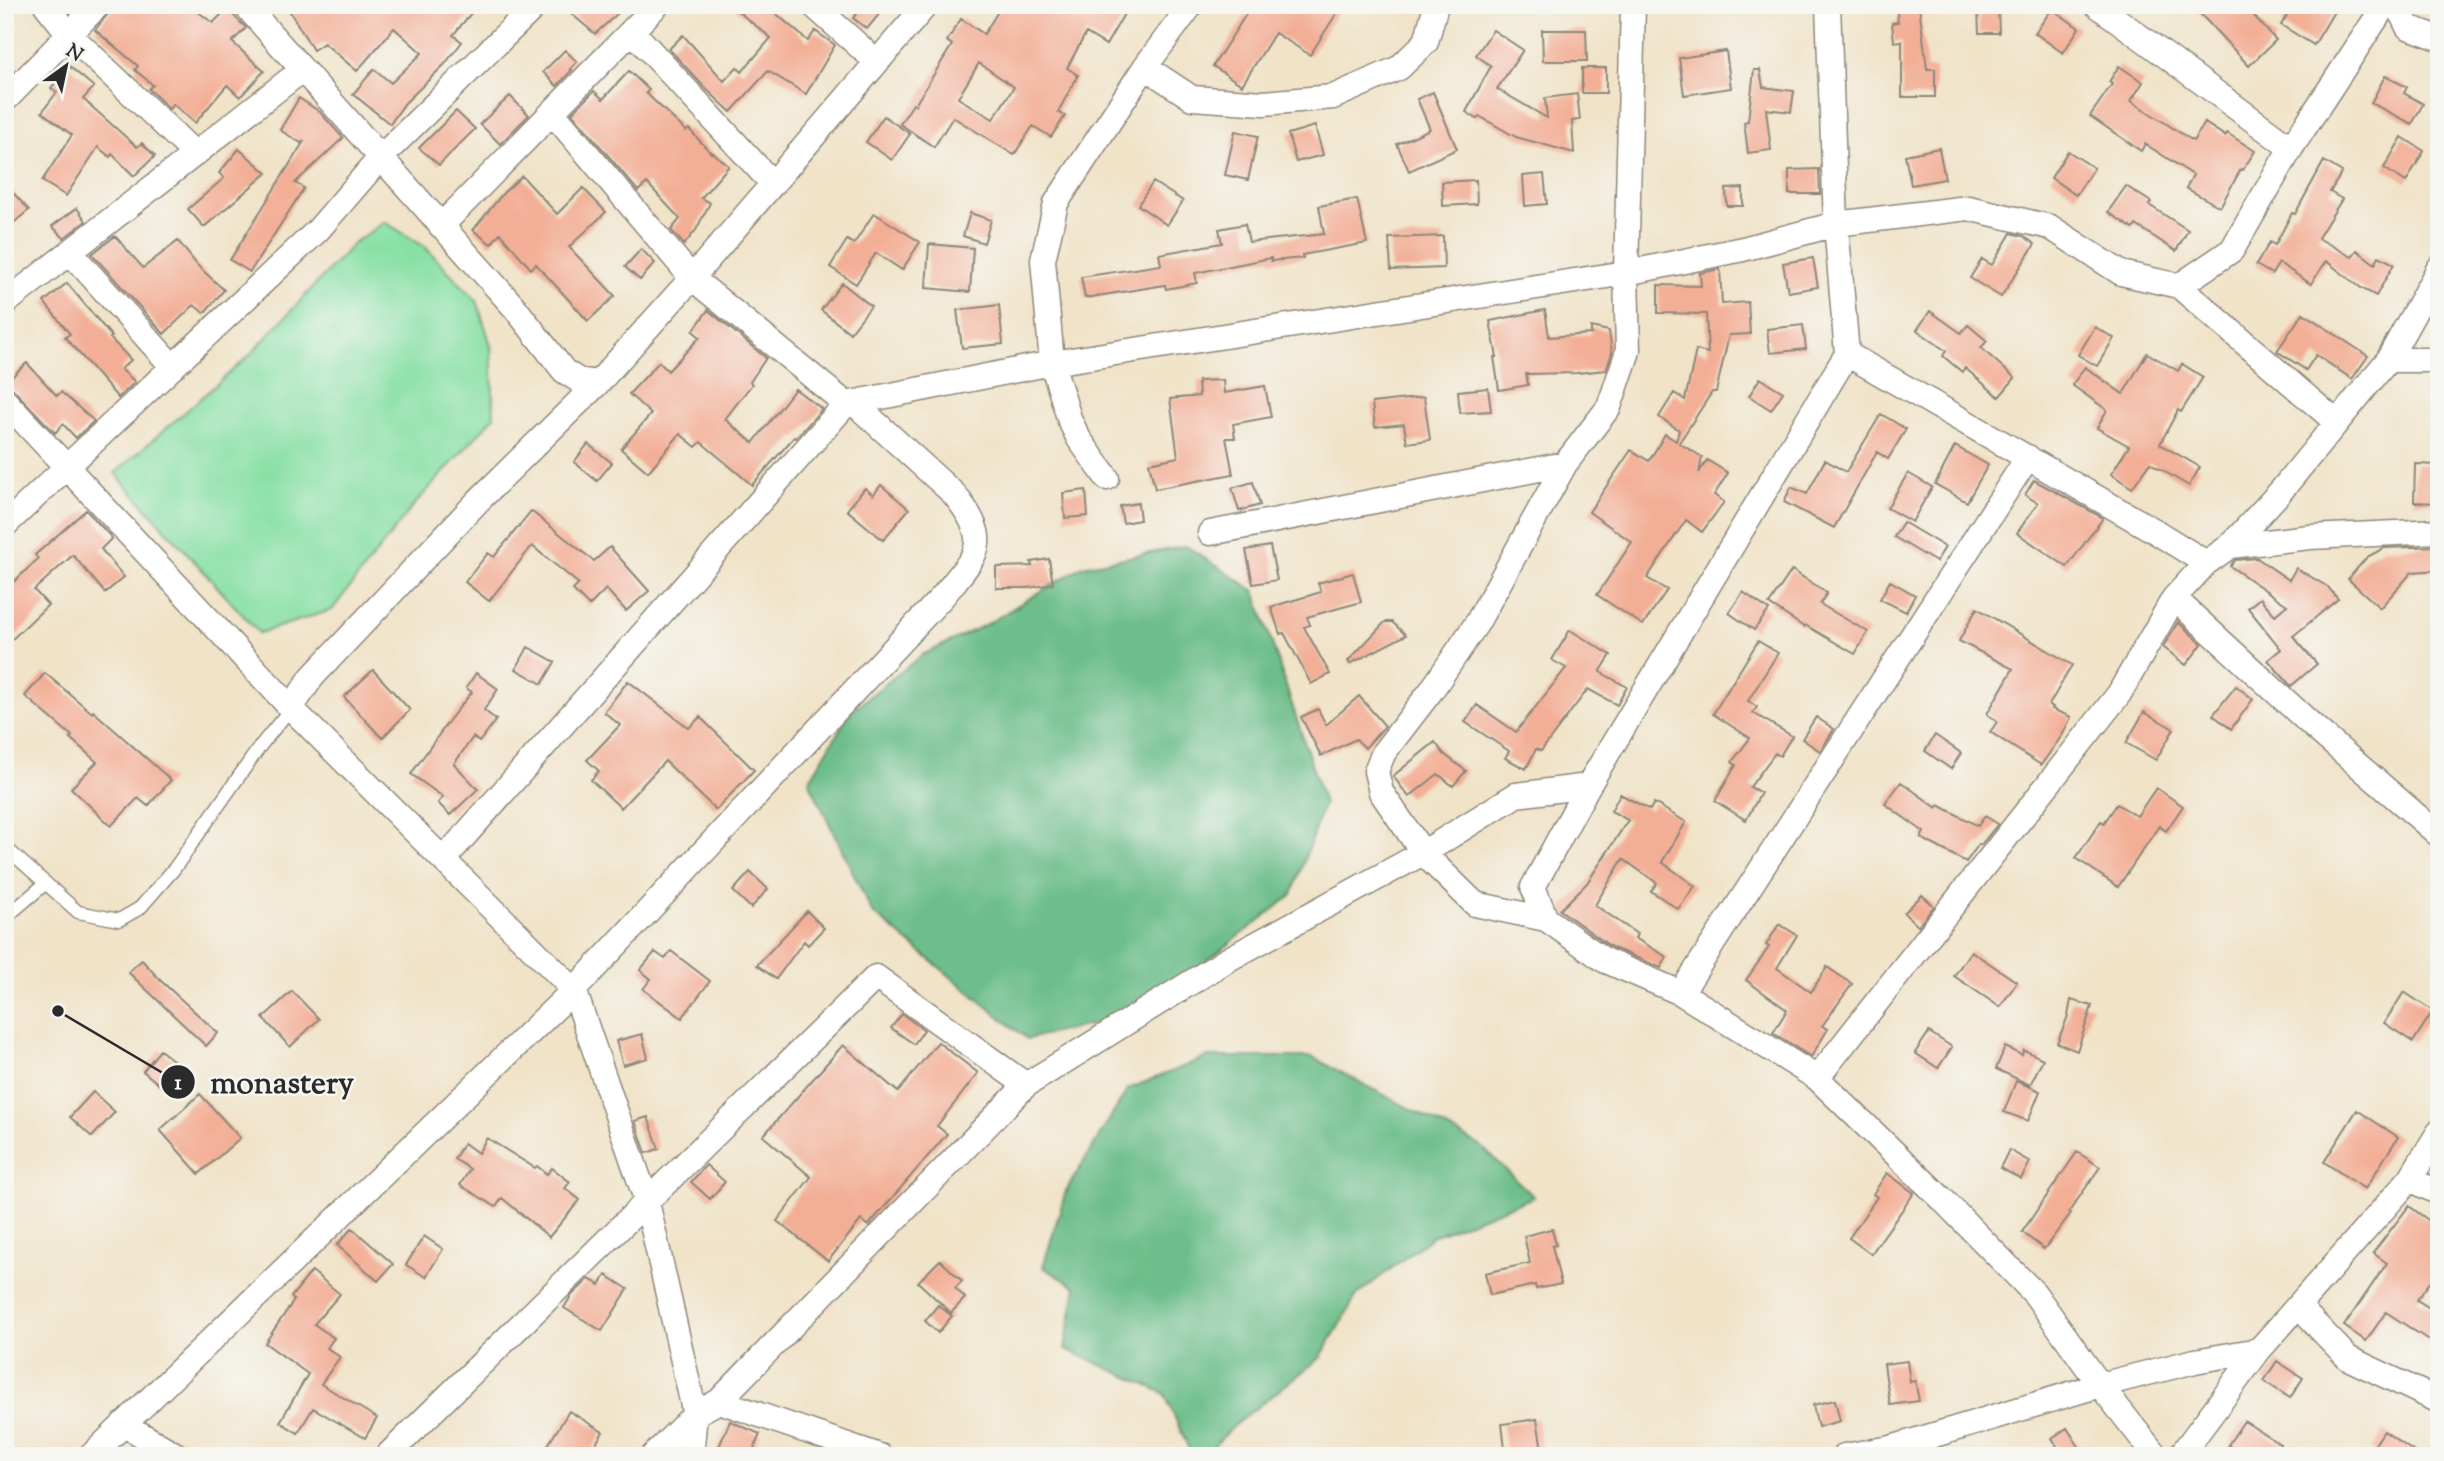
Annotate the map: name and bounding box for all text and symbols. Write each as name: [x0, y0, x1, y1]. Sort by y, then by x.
north arrow: [32, 32, 102, 102]
text: N: [60, 38, 88, 69]
callout: monastery: [161, 1056, 367, 1109]
text: monastery: [210, 1062, 354, 1108]
text: 1: [174, 1069, 182, 1099]

